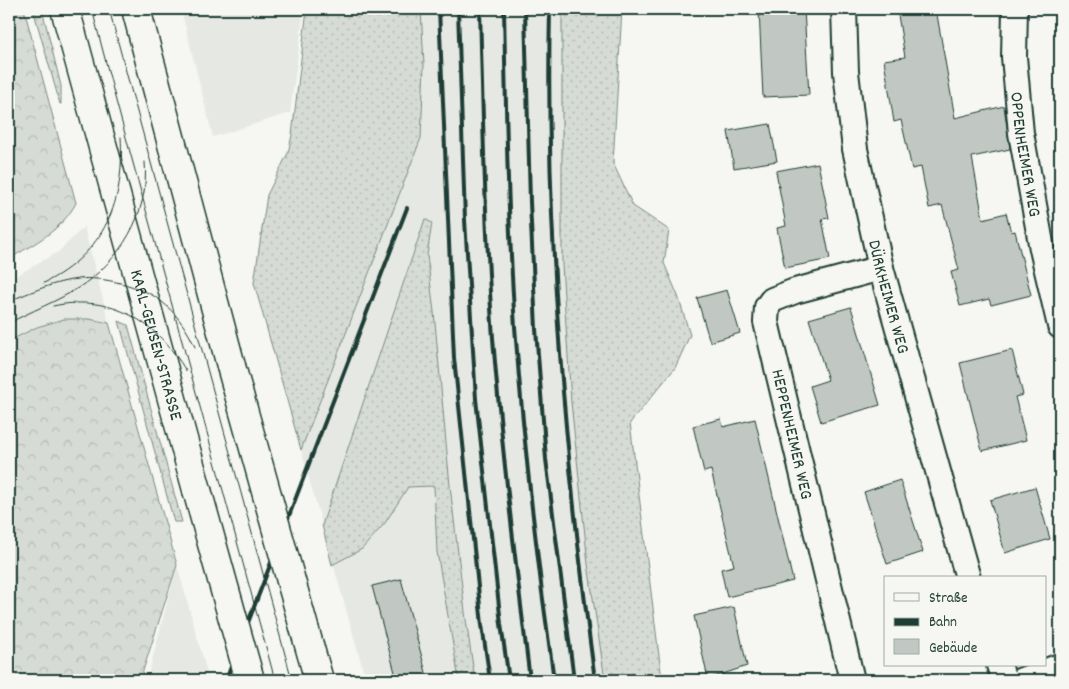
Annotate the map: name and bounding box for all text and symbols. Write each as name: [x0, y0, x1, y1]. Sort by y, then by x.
street label: OPPENHEIMER WEG: [1002, 91, 1046, 219]
street label: DÜRKHEIMER WEG: [860, 238, 914, 357]
street label: KARL-GEUSEN-STRASSE: [122, 267, 187, 424]
street label: HEPPENHEIMER WEG: [763, 367, 818, 502]
legend: [884, 576, 1046, 666]
text: Straße: [929, 588, 968, 610]
text: Bahn: [929, 612, 957, 634]
text: Gebäude: [929, 638, 978, 660]

